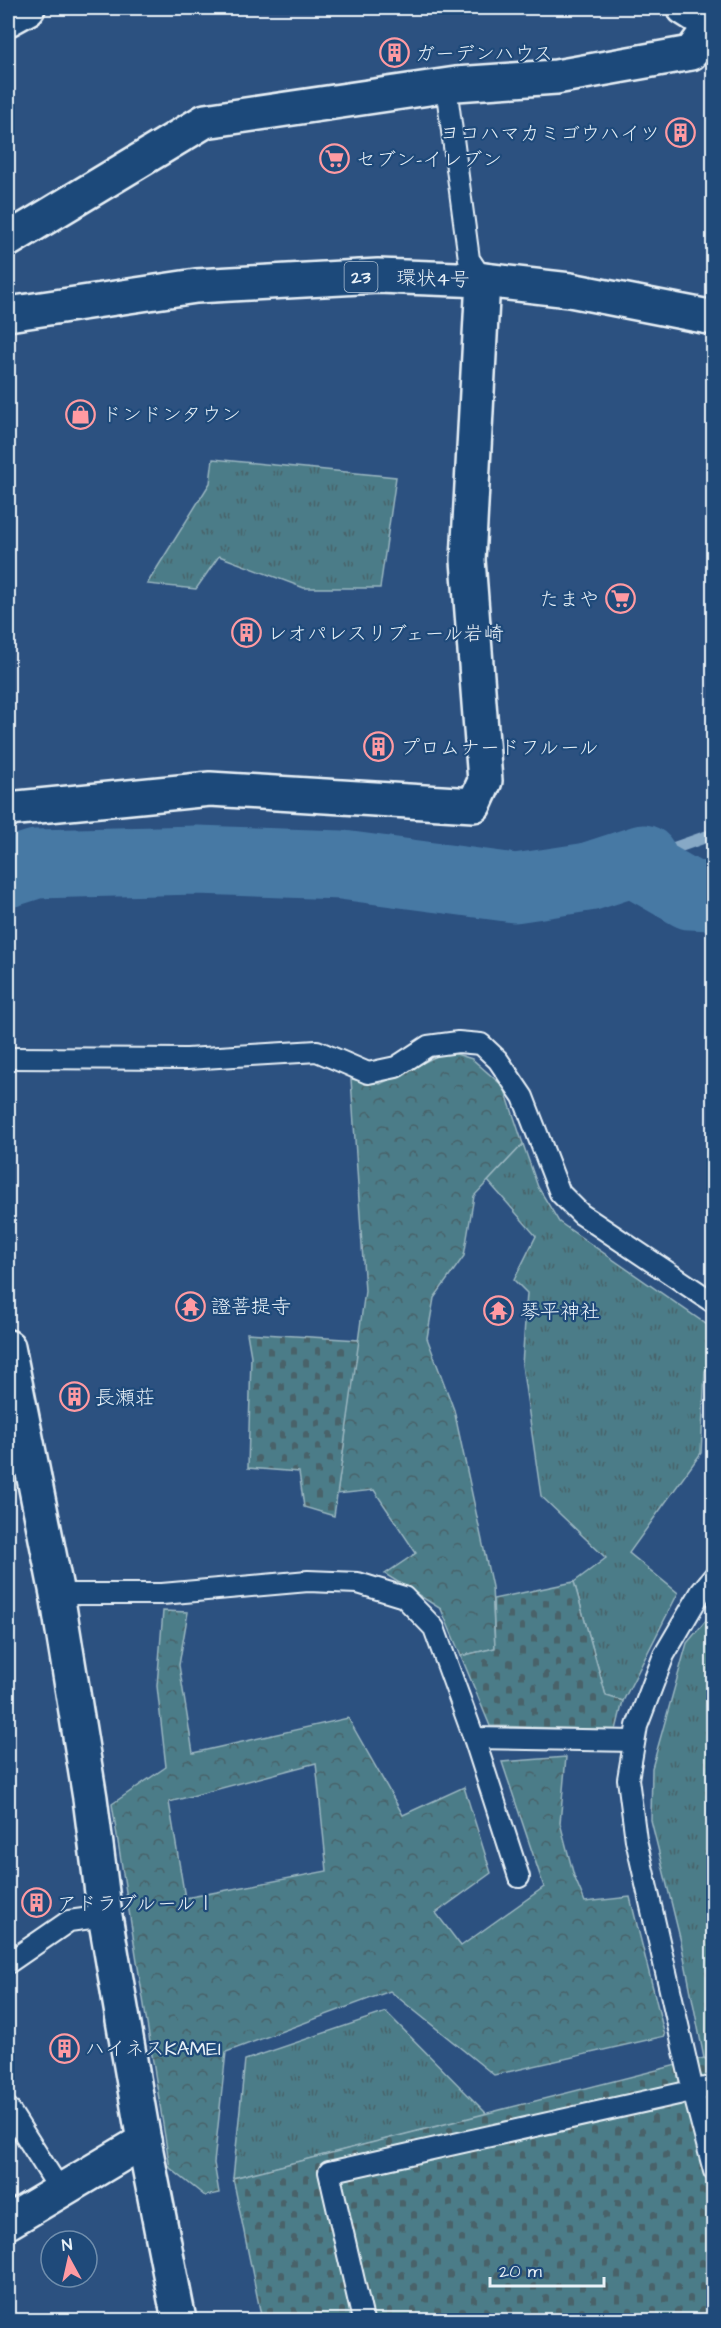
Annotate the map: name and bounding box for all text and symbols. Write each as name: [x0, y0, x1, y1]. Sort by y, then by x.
building icon: ガーデンハウス: [378, 37, 410, 69]
place label: ガーデンハウス: [415, 40, 553, 68]
building icon: ヨコハマカミゴウハイツ: [665, 117, 697, 149]
place label: ヨコハマカミゴウハイツ: [440, 120, 660, 148]
supermarket icon: セブン-イレブン: [319, 143, 351, 175]
place label: セブン-イレブン: [356, 146, 502, 174]
road number: 23: [344, 262, 378, 292]
street label: 環状4号: [396, 264, 470, 294]
shop icon: ドンドンタウン: [65, 398, 97, 430]
place label: ドンドンタウン: [102, 401, 241, 429]
supermarket icon: たまや: [604, 583, 636, 615]
place label: たまや: [539, 586, 599, 614]
building icon: レオパレスリブェール岩崎: [230, 617, 262, 649]
place label: レオパレスリブェール岩崎: [267, 620, 503, 648]
building icon: プロムナードフルール: [363, 731, 395, 763]
place label: プロムナードフルール: [400, 734, 599, 762]
temple icon: 證菩提寺: [174, 1290, 206, 1322]
place label: 證菩提寺: [211, 1293, 291, 1321]
temple icon: 琴平神社: [483, 1295, 515, 1327]
place label: 琴平神社: [520, 1298, 600, 1326]
building icon: 長瀬荘: [58, 1381, 90, 1413]
place label: 長瀬荘: [95, 1384, 155, 1412]
building icon: アドラブルールⅠ: [20, 1887, 52, 1919]
place label: アドラブルールⅠ: [57, 1890, 216, 1918]
building icon: ハイネスKAMEI: [48, 2032, 80, 2064]
place label: ハイネスKAMEI: [85, 2035, 221, 2063]
north arrow: [39, 2229, 99, 2289]
text: N: [61, 2234, 74, 2257]
scale bar: [490, 2250, 604, 2288]
text: 20 m: [499, 2259, 542, 2284]

